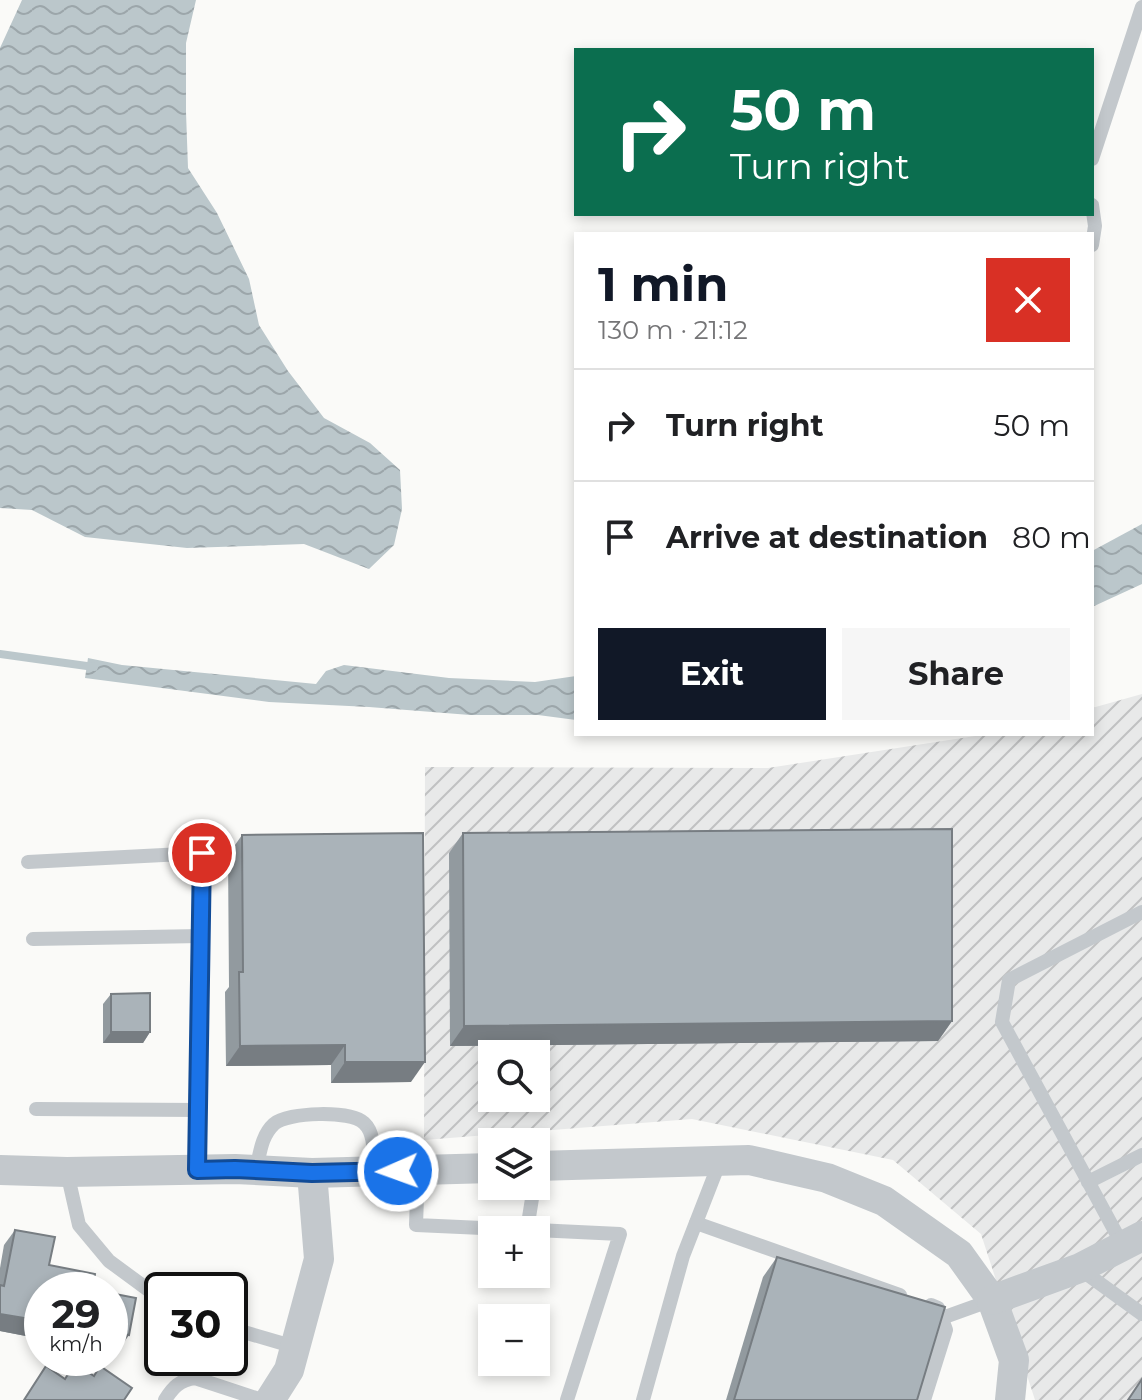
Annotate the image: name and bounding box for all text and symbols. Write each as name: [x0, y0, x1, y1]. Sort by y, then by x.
text: 50 m: [730, 76, 876, 144]
icon: right: [598, 80, 702, 184]
text: Turn right: [730, 144, 910, 188]
text: 1 min: [598, 255, 728, 313]
button: close: [986, 258, 1070, 342]
text: 130 m · 21:12: [598, 314, 748, 346]
icon: right: [598, 403, 642, 447]
text: Turn right: [666, 407, 823, 444]
text: 50 m: [993, 407, 1070, 444]
icon: arrive: [598, 515, 642, 559]
text: Arrive at destination: [666, 519, 988, 556]
text: 80 m: [1012, 519, 1091, 556]
button: Exit: [598, 628, 826, 720]
button: Share: [842, 628, 1070, 720]
pin: [168, 819, 236, 887]
icon: arrive: [180, 831, 224, 875]
map controls: [478, 1040, 550, 1376]
button: search: [478, 1040, 550, 1112]
button: layers: [478, 1128, 550, 1200]
position arrow: [356, 1129, 440, 1213]
button: +: [478, 1216, 550, 1288]
speed limit sign: 30: [144, 1272, 248, 1376]
text: 29: [51, 1289, 101, 1338]
button: −: [478, 1304, 550, 1376]
text: km/h: [49, 1332, 103, 1356]

